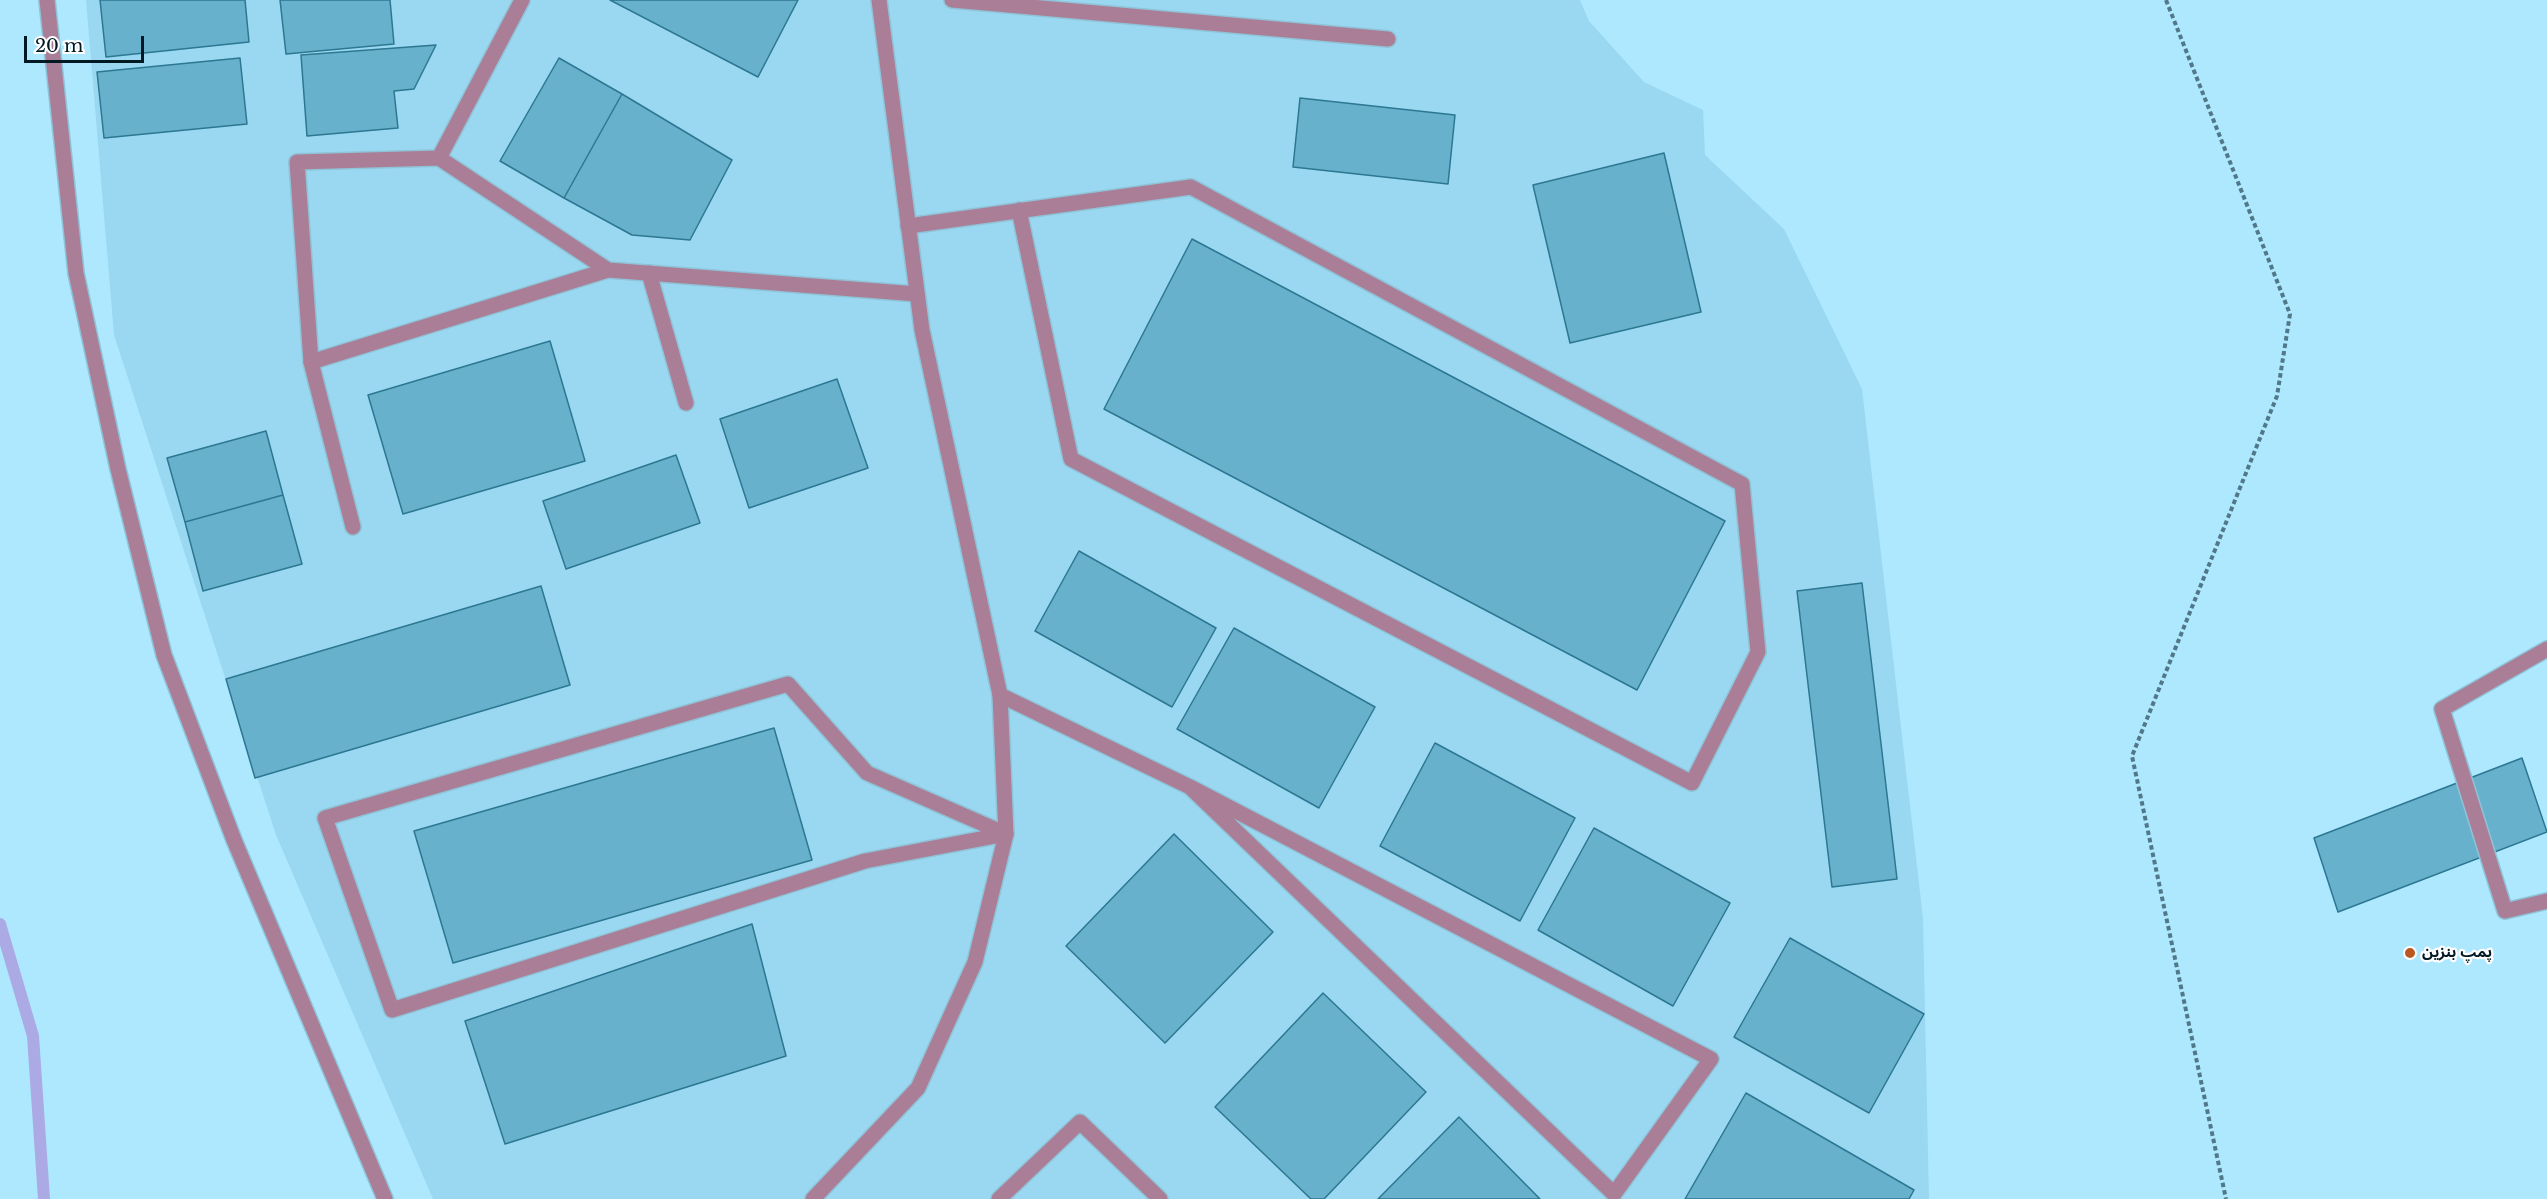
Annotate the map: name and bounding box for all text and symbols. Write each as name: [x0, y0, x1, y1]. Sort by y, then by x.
scale bar: [27, 24, 147, 62]
text: 20 m: [35, 35, 83, 57]
place label: پمپ بنزین: [2422, 944, 2492, 962]
marker: پمپ بنزین: [2403, 946, 2417, 960]

